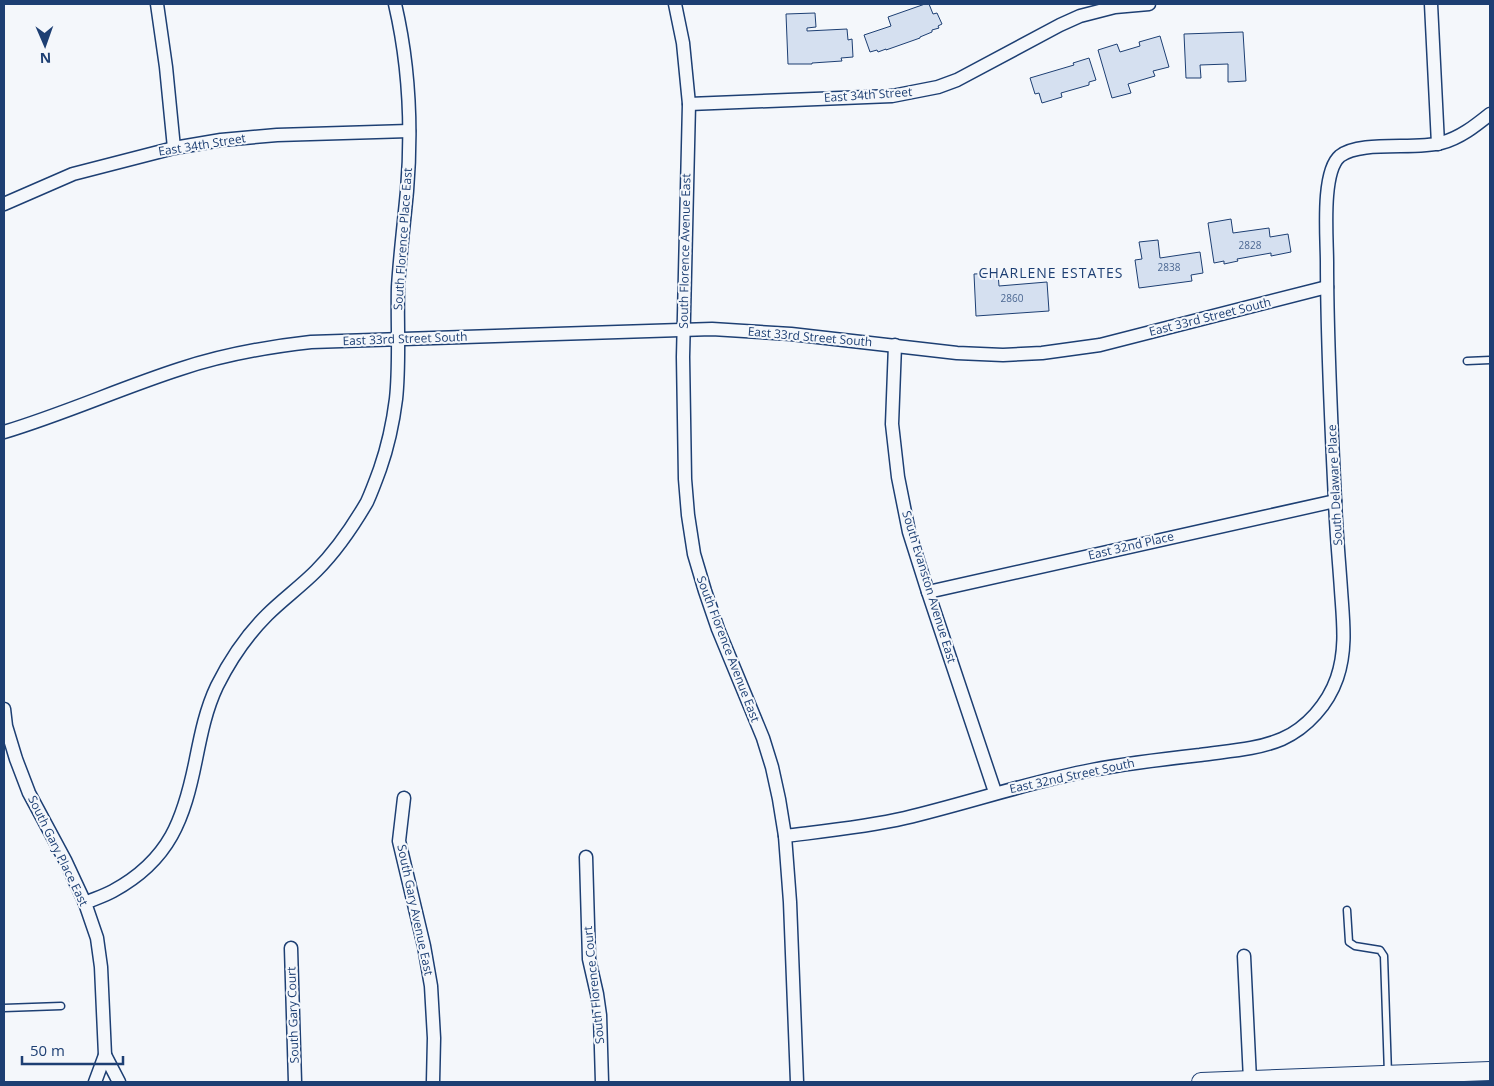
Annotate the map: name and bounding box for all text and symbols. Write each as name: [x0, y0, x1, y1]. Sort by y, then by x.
north arrow: [20, 20, 70, 70]
text: N: [39, 49, 51, 68]
street label: East 34th Street: [823, 83, 913, 106]
street label: East 34th Street: [157, 129, 247, 160]
street label: South Florence Place East: [389, 167, 416, 311]
street label: South Florence Avenue East: [675, 173, 694, 329]
house number: 2828: [1239, 238, 1262, 252]
house number: 2838: [1158, 260, 1181, 274]
district label: CHARLENE ESTATES: [979, 263, 1123, 282]
house number: 2860: [1001, 291, 1024, 305]
street label: East 33rd Street South: [1147, 293, 1273, 340]
street label: East 33rd Street South: [747, 323, 873, 350]
street label: East 33rd Street South: [342, 328, 468, 349]
street label: South Delaware Place: [1323, 424, 1346, 546]
street label: South Evanston Avenue East: [898, 509, 961, 665]
street label: East 32nd Place: [1086, 527, 1176, 564]
street label: South Florence Avenue East: [693, 573, 764, 724]
street label: East 32nd Street South: [1008, 754, 1136, 797]
street label: South Gary Place East: [24, 793, 93, 909]
street label: South Gary Avenue East: [393, 843, 438, 977]
street label: South Florence Court: [579, 925, 608, 1045]
street label: South Gary Court: [282, 966, 303, 1064]
scale bar: [22, 1034, 124, 1066]
text: 50 m: [30, 1040, 65, 1060]

